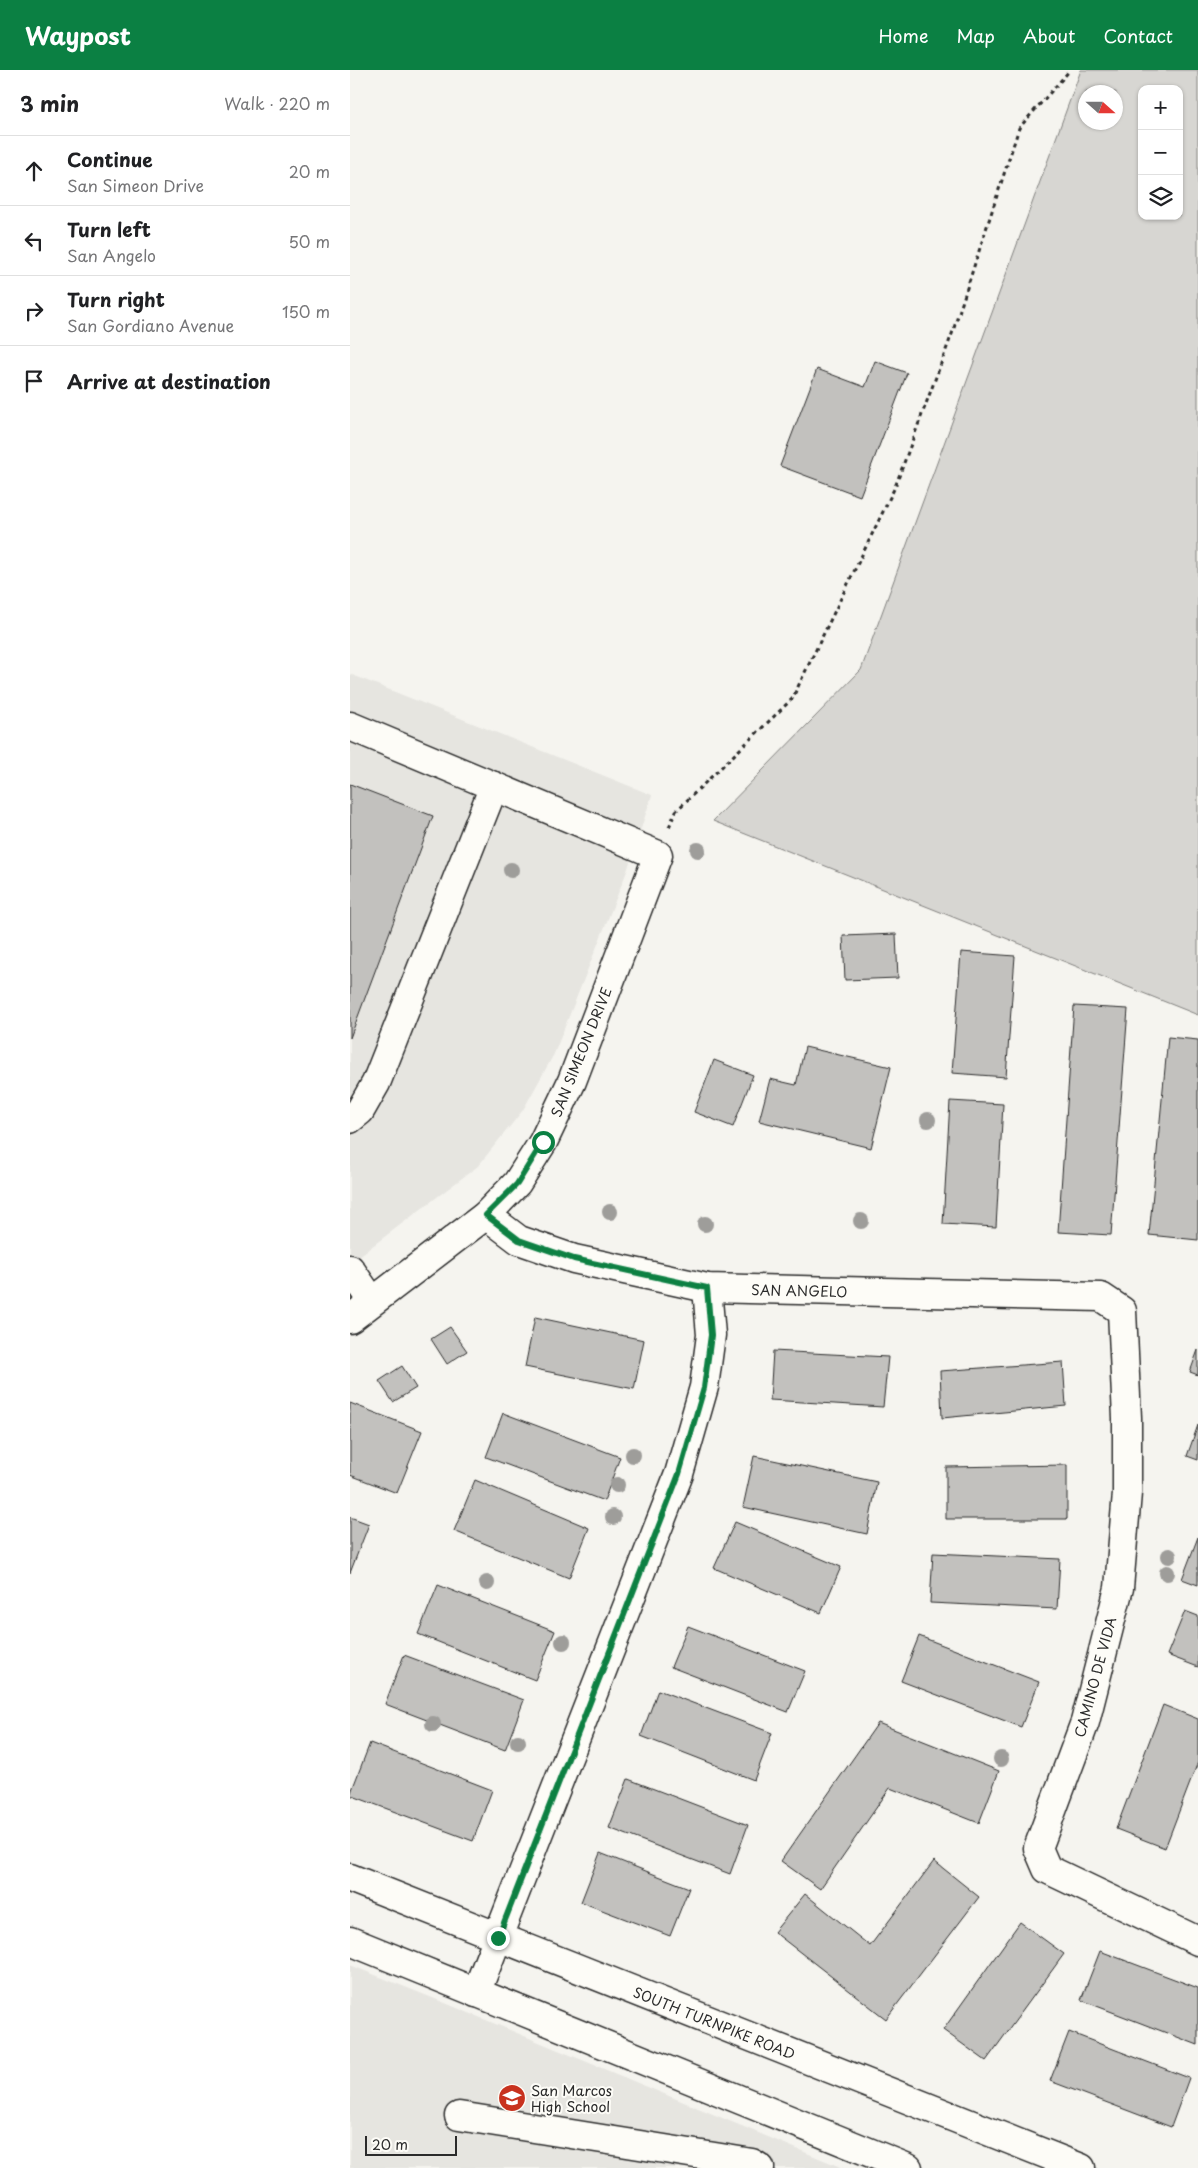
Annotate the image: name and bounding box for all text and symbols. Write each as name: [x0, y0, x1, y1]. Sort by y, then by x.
text: Waypost: [25, 17, 131, 53]
text: Home: [878, 22, 928, 49]
text: Map: [956, 22, 995, 49]
text: About: [1023, 22, 1075, 49]
text: Contact: [1103, 22, 1173, 49]
north arrow: [1078, 85, 1123, 130]
map controls: [1138, 85, 1183, 220]
button: +: [1138, 85, 1183, 130]
text: 3 min: [20, 87, 79, 119]
text: Walk · 220 m: [224, 91, 330, 115]
button: −: [1138, 130, 1183, 175]
text: Continue: [67, 145, 153, 173]
icon: ahead: [20, 157, 48, 185]
text: 20 m: [289, 159, 330, 183]
text: San Simeon Drive: [67, 173, 204, 197]
button: layers: [1138, 175, 1183, 220]
text: Turn left: [67, 215, 151, 243]
icon: left: [20, 227, 48, 255]
text: 50 m: [289, 229, 330, 253]
text: San Angelo: [67, 243, 156, 267]
text: Turn right: [67, 285, 165, 313]
icon: right: [20, 297, 48, 325]
text: 150 m: [282, 299, 330, 323]
text: San Gordiano Avenue: [67, 313, 234, 337]
icon: arrive: [20, 367, 48, 395]
text: Arrive at destination: [67, 367, 271, 395]
street label: SAN SIMEON DRIVE: [545, 984, 617, 1120]
route start: [532, 1131, 555, 1154]
street label: SAN ANGELO: [751, 1279, 848, 1302]
street label: CAMINO DE VIDA: [1069, 1615, 1121, 1739]
route end: [487, 1927, 510, 1950]
street label: SOUTH TURNPIKE ROAD: [630, 1981, 798, 2064]
place label: San Marcos High School: [531, 2080, 612, 2117]
school or university icon: San Marcos High School: [497, 2083, 527, 2113]
scale bar: [365, 2133, 458, 2156]
text: 20 m: [372, 2134, 408, 2155]

